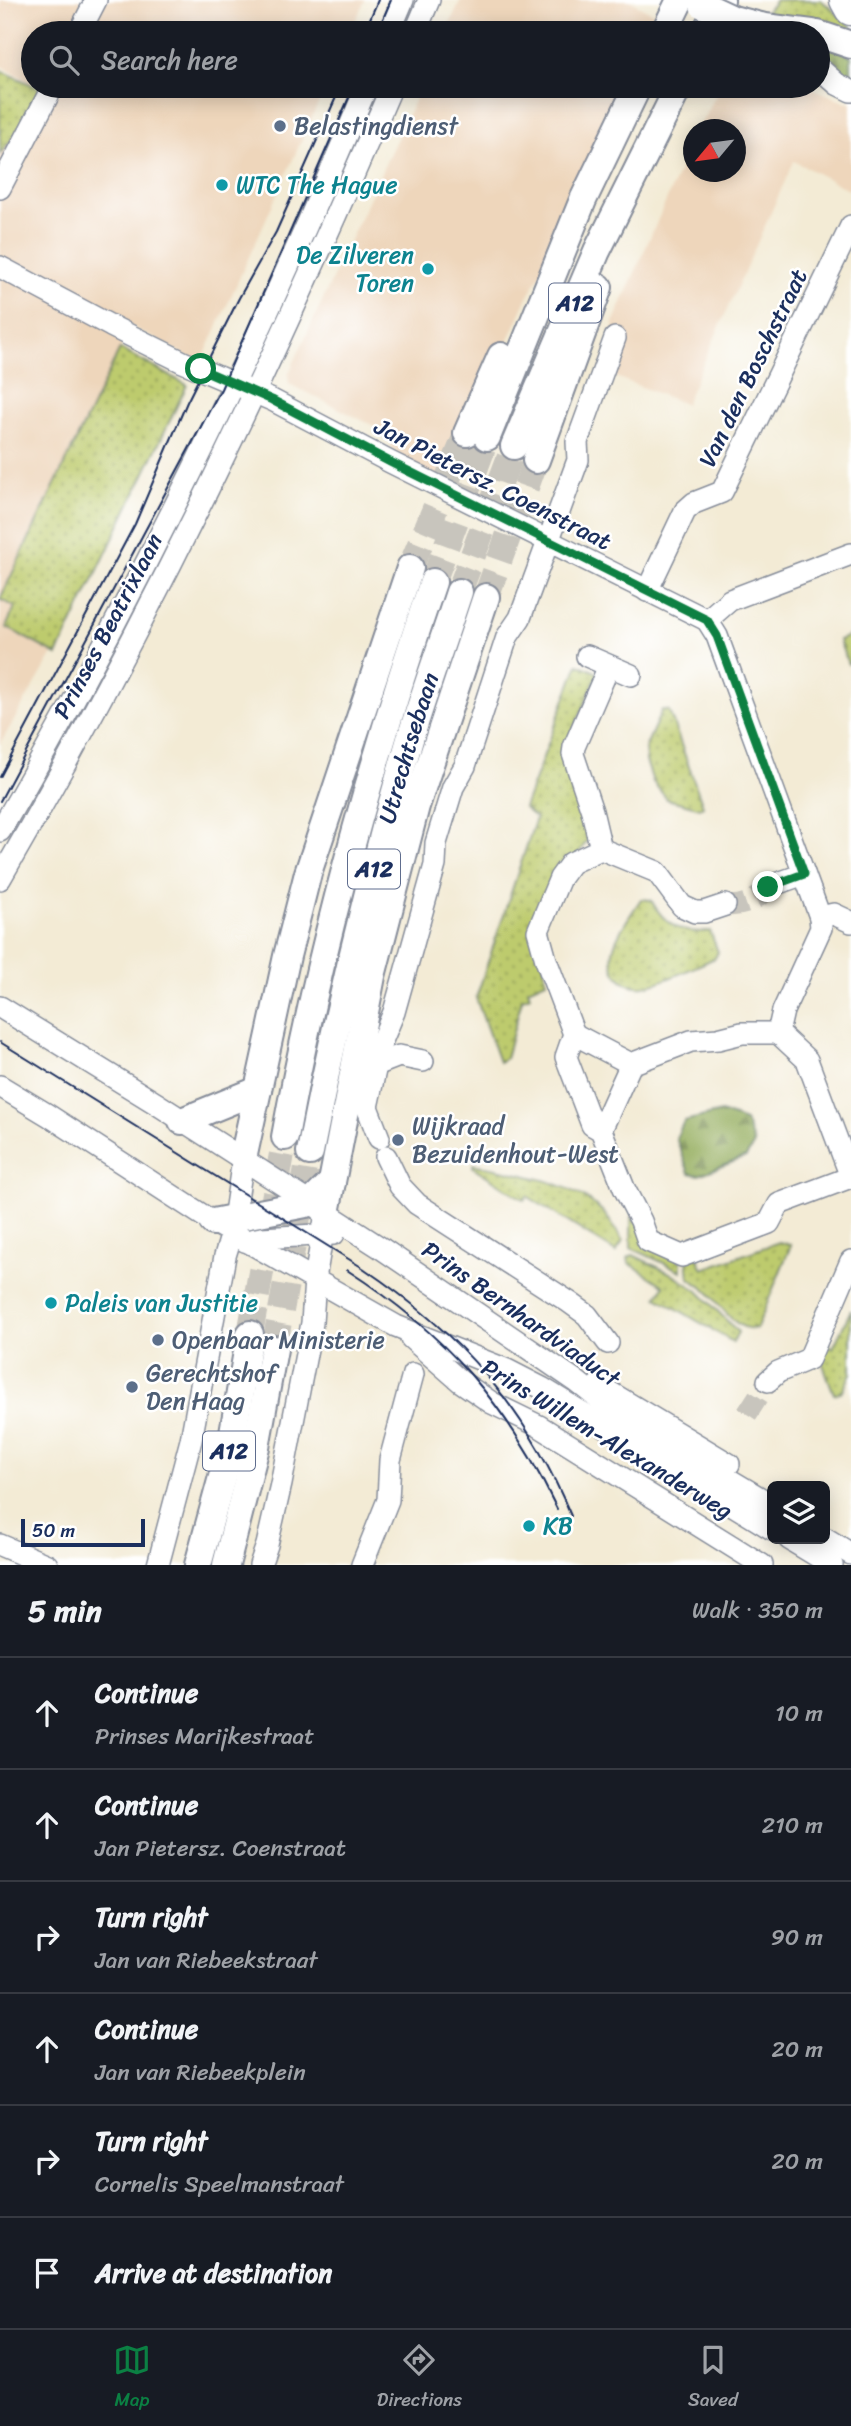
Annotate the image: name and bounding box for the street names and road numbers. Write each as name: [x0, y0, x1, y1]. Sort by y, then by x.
street label: Van den Boschstraat: [687, 261, 819, 475]
road number: A12: [549, 284, 601, 322]
street label: Jan Pietersz. Coenstraat: [366, 405, 619, 562]
street label: Prinses Beatrixlaan: [41, 525, 175, 727]
street label: Utrechtsebaan: [366, 667, 451, 828]
road number: A12: [348, 849, 400, 888]
street label: Prins Bernhardviaduct: [413, 1230, 630, 1399]
street label: Prins Willem-Alexanderweg: [473, 1347, 741, 1531]
road number: A12: [203, 1432, 255, 1470]

